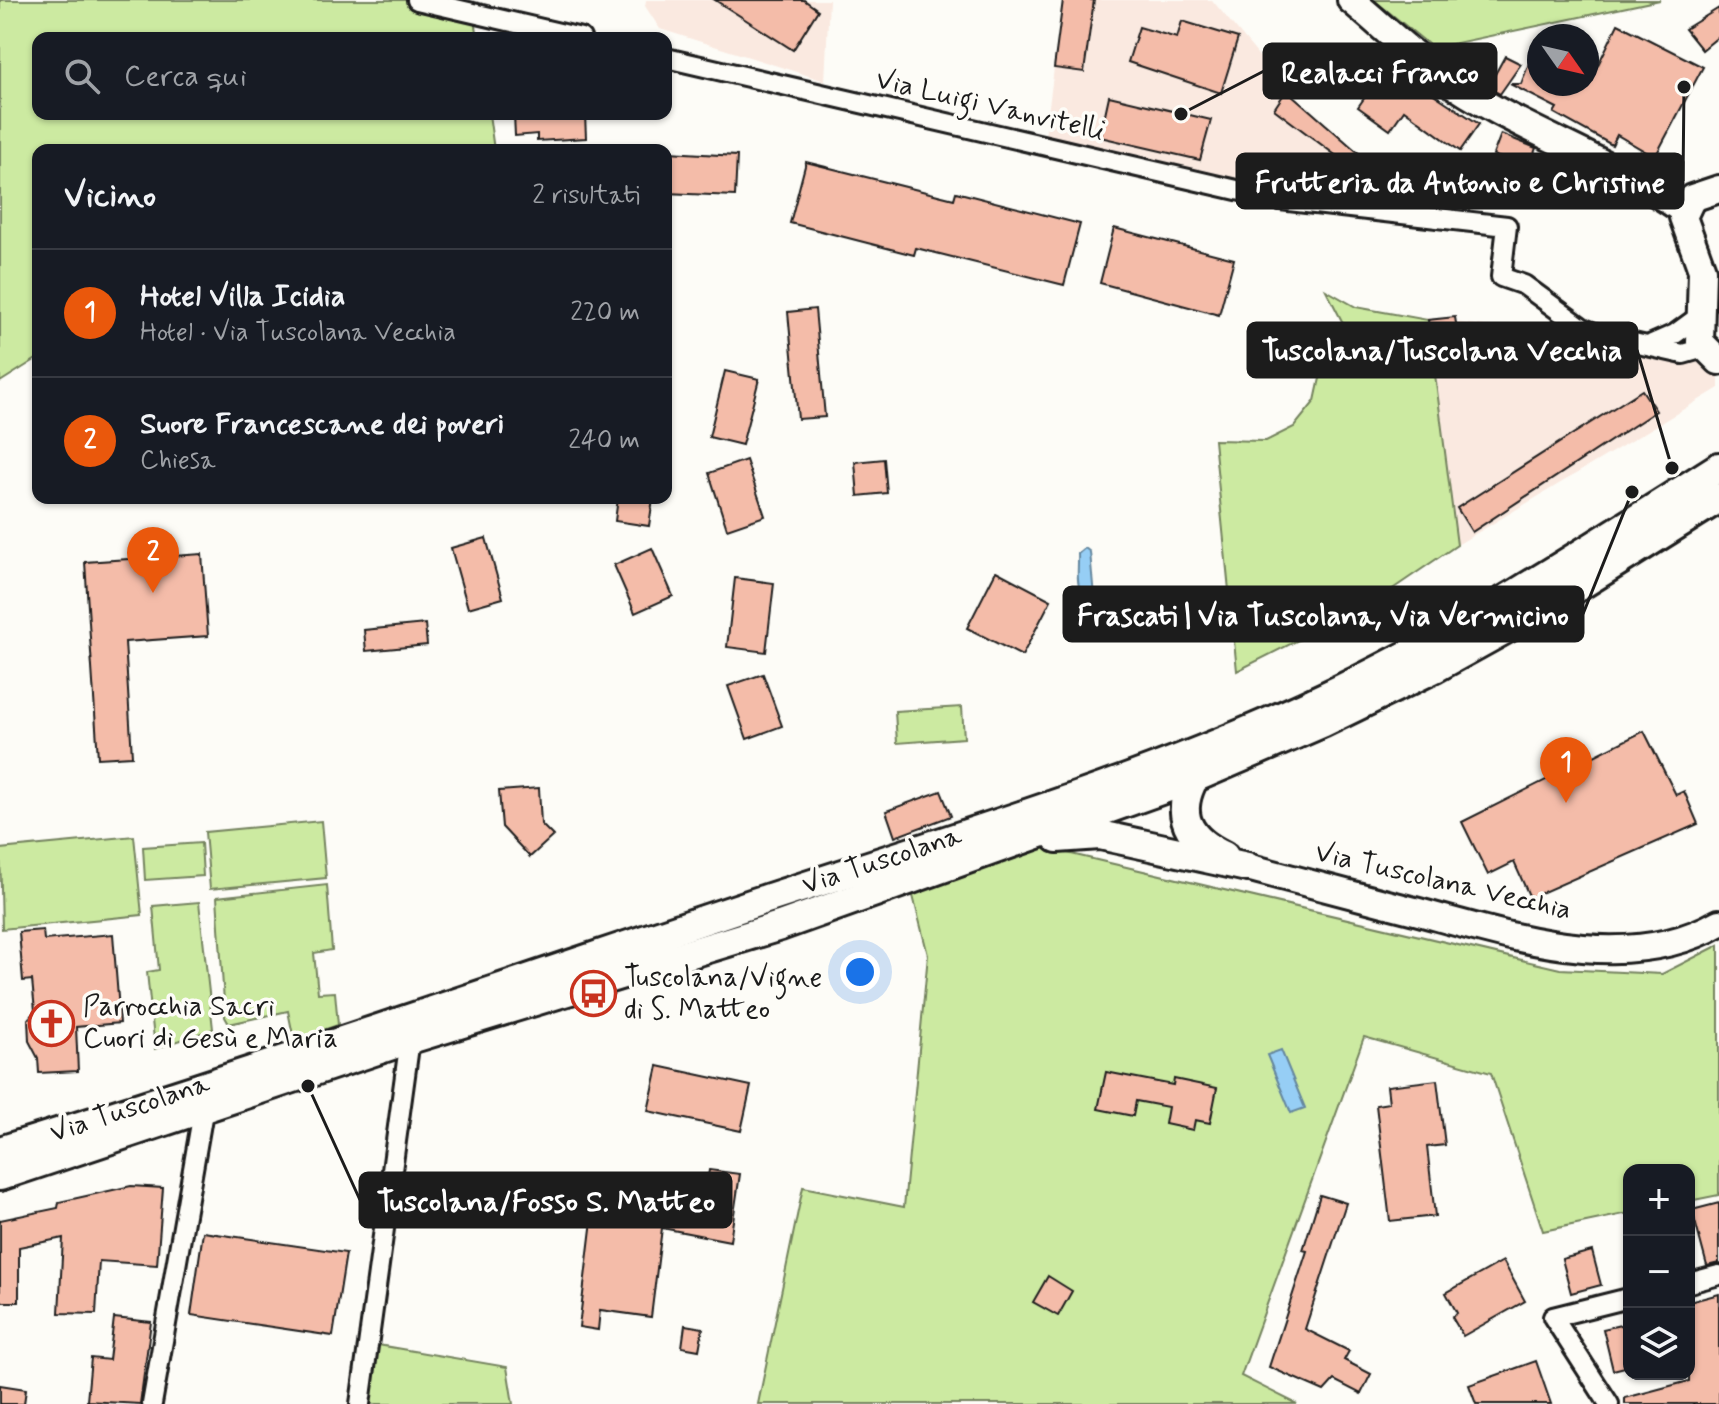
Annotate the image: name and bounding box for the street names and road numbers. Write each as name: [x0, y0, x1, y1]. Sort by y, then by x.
street label: Via Luigi Vanvitelli: [871, 62, 1108, 153]
street label: Via Tuscolana: [798, 818, 967, 904]
street label: Via Tuscolana Vecchia: [1311, 835, 1575, 929]
street label: Via Tuscolana: [46, 1066, 215, 1152]

